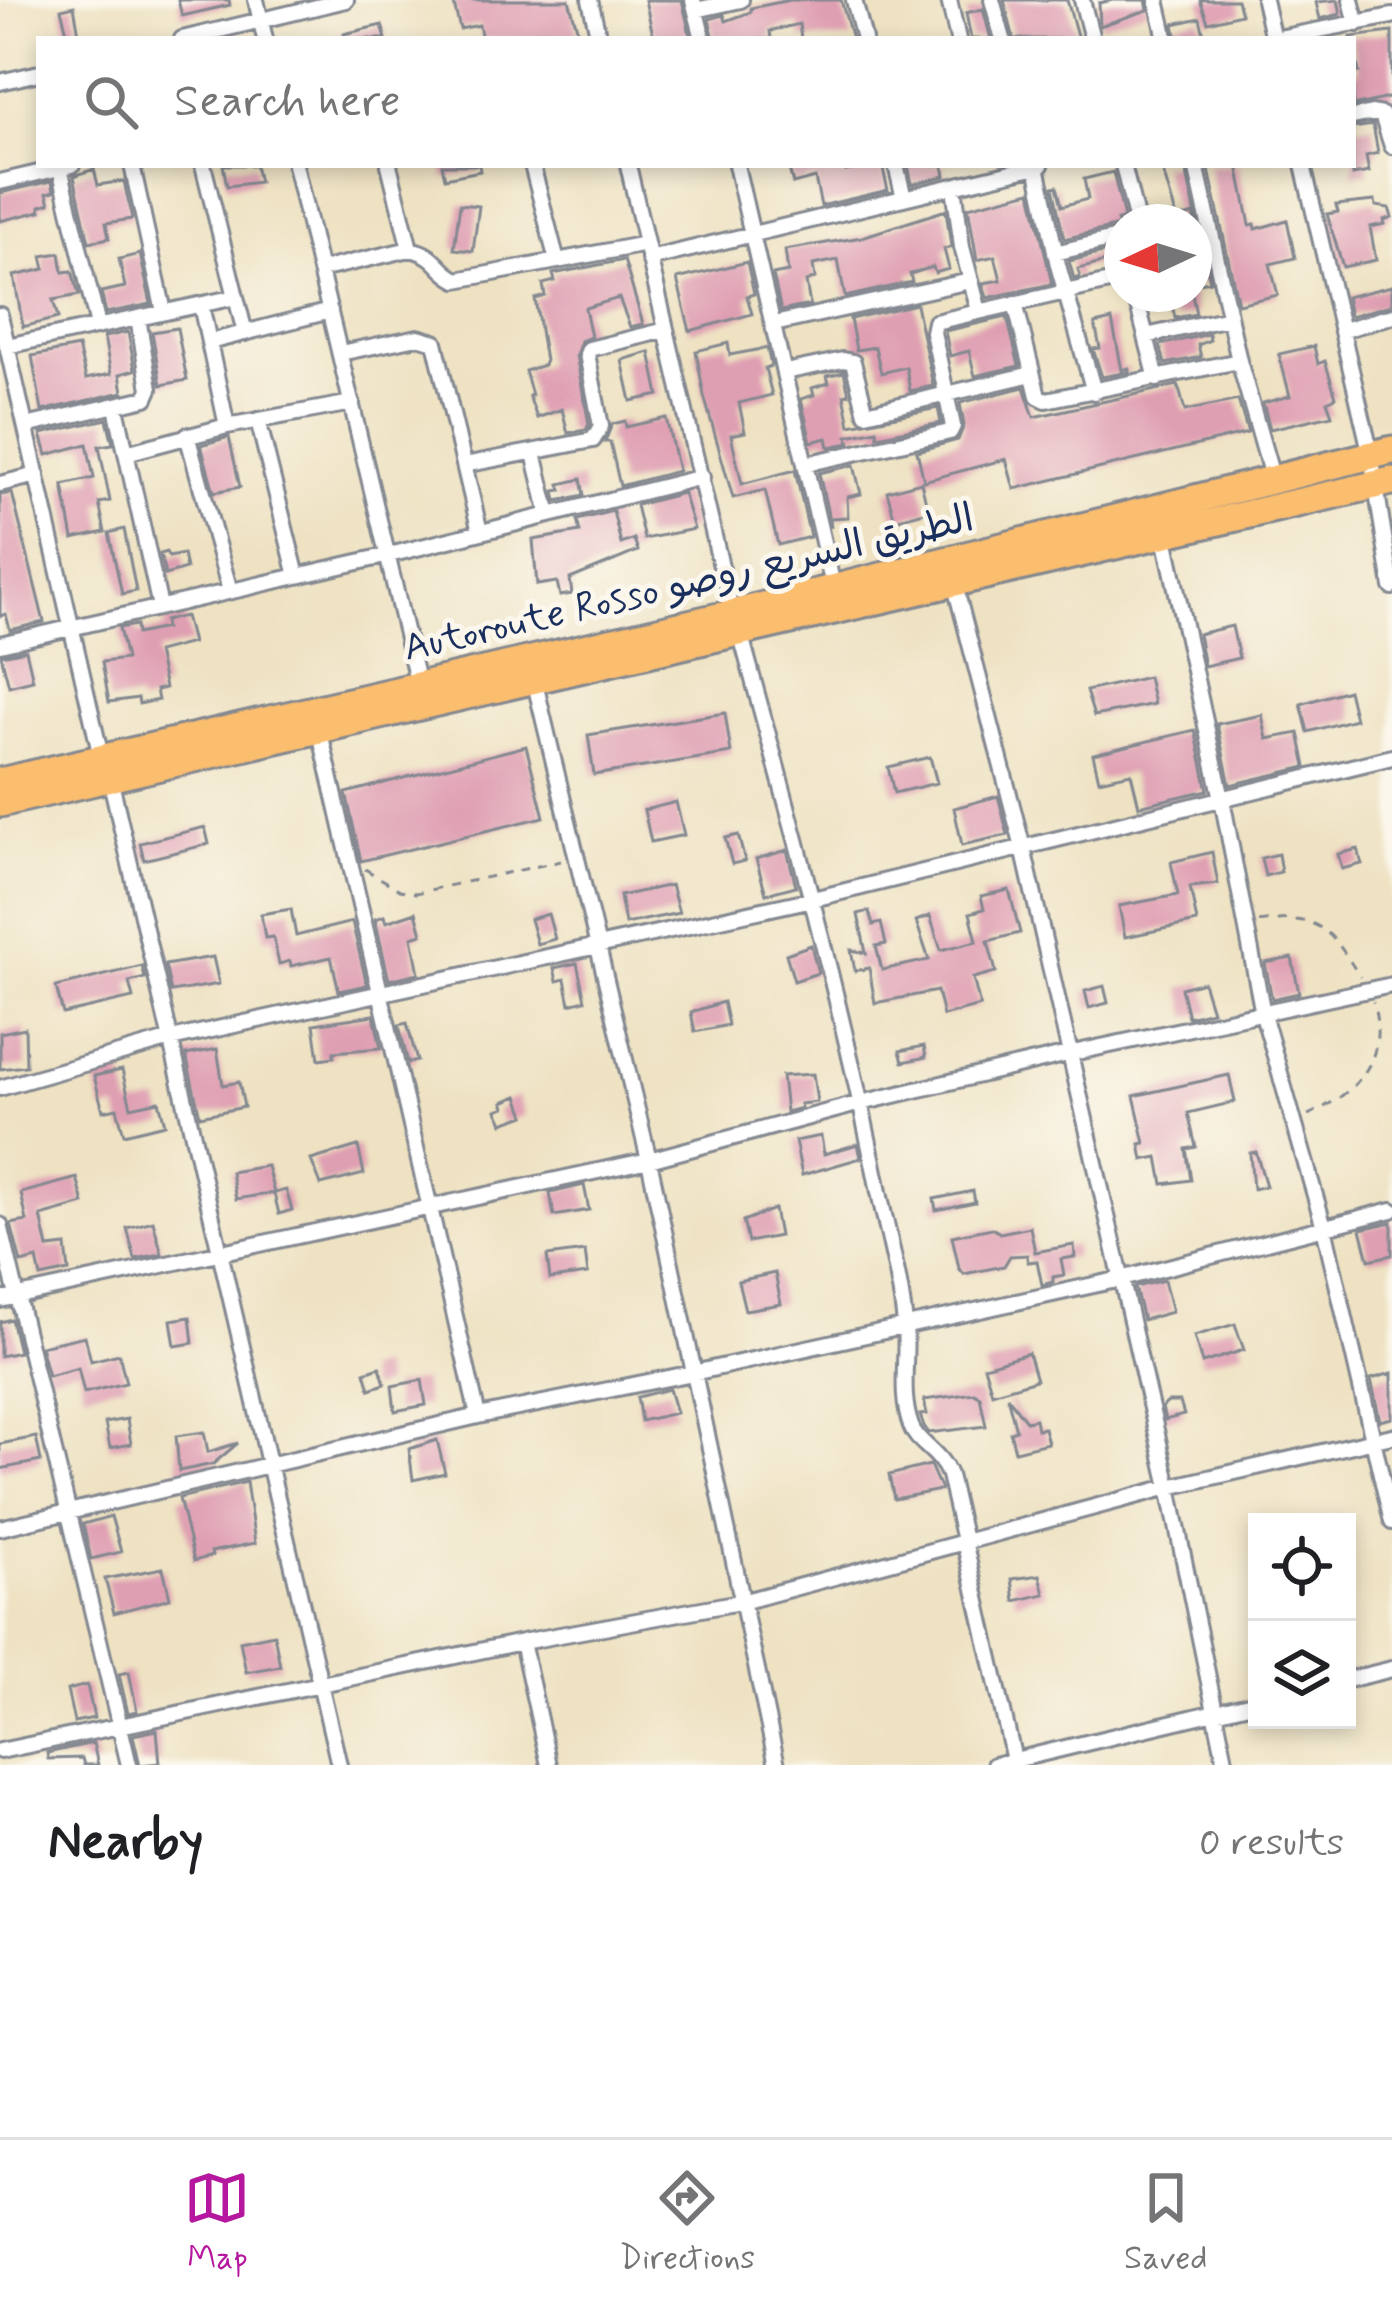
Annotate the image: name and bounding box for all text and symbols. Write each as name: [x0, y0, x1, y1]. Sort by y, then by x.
search box: [36, 36, 1356, 168]
icon: search: [78, 69, 144, 135]
text: Search here: [174, 73, 401, 132]
north arrow: [1104, 204, 1212, 312]
street label: Autoroute Rosso الطريق السريع روصو: [399, 494, 979, 675]
map controls: [1248, 1513, 1356, 1729]
button: locate: [1248, 1513, 1356, 1621]
button: layers: [1248, 1621, 1356, 1729]
text: Nearby: [48, 1810, 203, 1876]
text: 0 results: [1199, 1818, 1344, 1869]
tab: Map: [184, 2165, 250, 2281]
tab: Directions: [619, 2165, 755, 2281]
tab: Saved: [1124, 2165, 1208, 2281]

